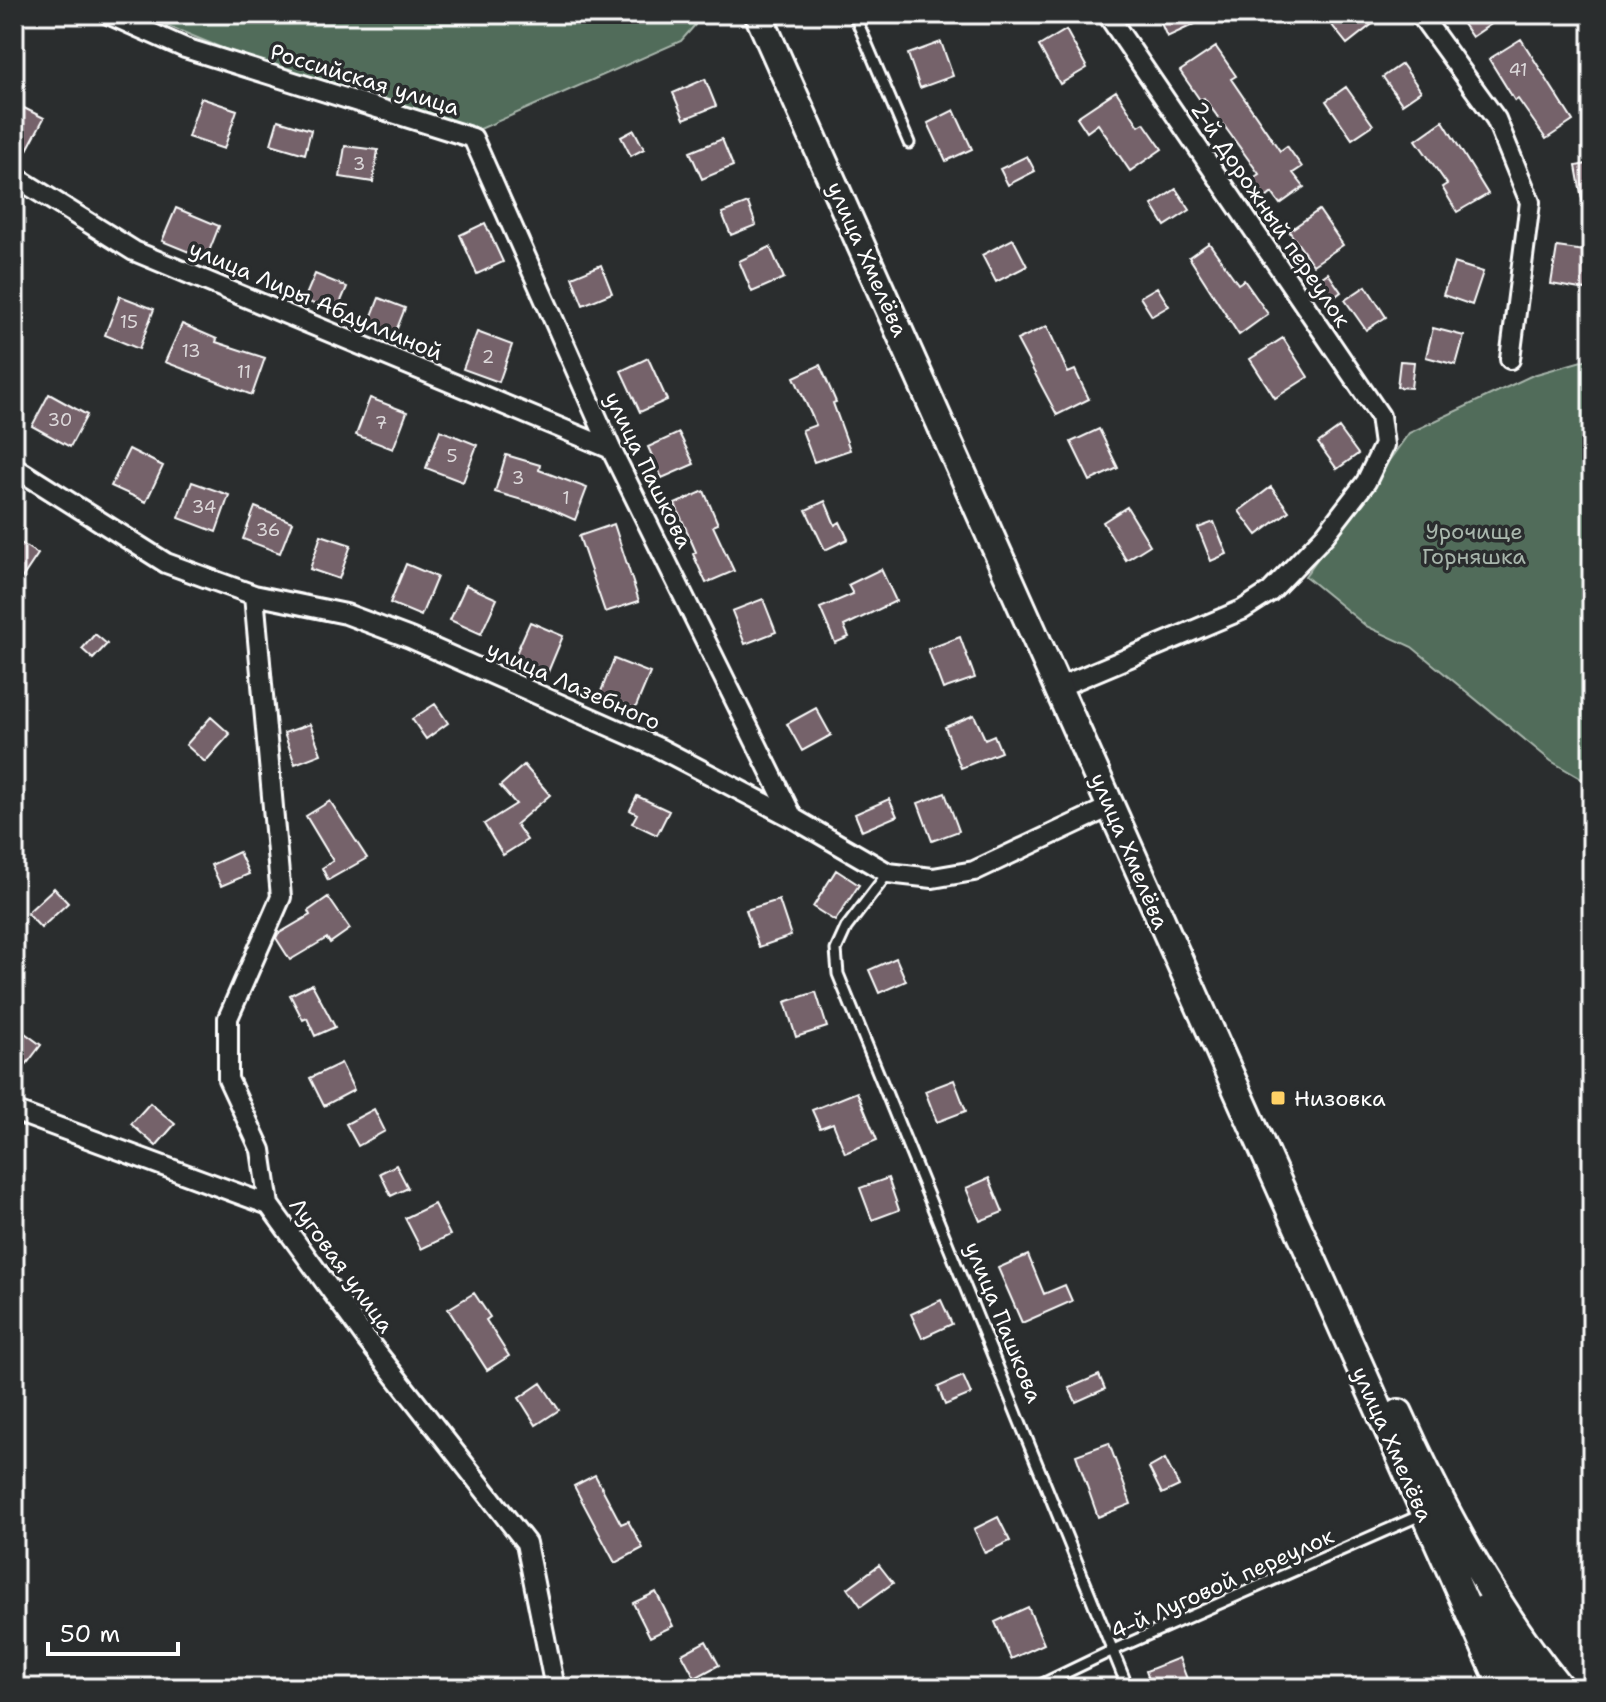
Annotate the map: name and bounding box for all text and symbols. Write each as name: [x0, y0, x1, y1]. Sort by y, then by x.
street label: Российская улица: [267, 37, 463, 122]
house number: 41: [1508, 58, 1528, 82]
street label: 2-й Дорожный переулок: [1184, 96, 1357, 333]
house number: 3: [353, 152, 365, 176]
street label: улица Хмелёва: [820, 177, 915, 342]
street label: улица Лиры Абдуллиной: [185, 234, 447, 367]
house number: 15: [120, 310, 138, 334]
house number: 13: [181, 339, 201, 363]
house number: 2: [482, 345, 494, 369]
house number: 11: [237, 360, 251, 384]
street label: улица Пашкова: [598, 387, 699, 554]
house number: 30: [48, 408, 72, 432]
house number: 7: [375, 411, 387, 435]
house number: 5: [446, 444, 458, 468]
house number: 3: [512, 466, 524, 490]
house number: 1: [562, 486, 570, 510]
house number: 34: [192, 495, 216, 519]
park label: Урочище Горняшка: [1422, 517, 1526, 571]
house number: 36: [256, 518, 280, 542]
street label: улица Лазебного: [483, 634, 665, 737]
street label: улица Хмелёва: [1084, 769, 1176, 934]
place label: Низовка: [1294, 1084, 1386, 1113]
marker: Низовка: [1269, 1089, 1287, 1107]
street label: Луговая улица: [283, 1192, 401, 1339]
street label: улица Пашкова: [958, 1237, 1049, 1407]
street label: улица Хмелёва: [1345, 1362, 1440, 1527]
street label: 4-й Луговой переулок: [1106, 1521, 1339, 1646]
scale bar: [48, 1606, 178, 1656]
text: 50 m: [60, 1618, 120, 1650]

